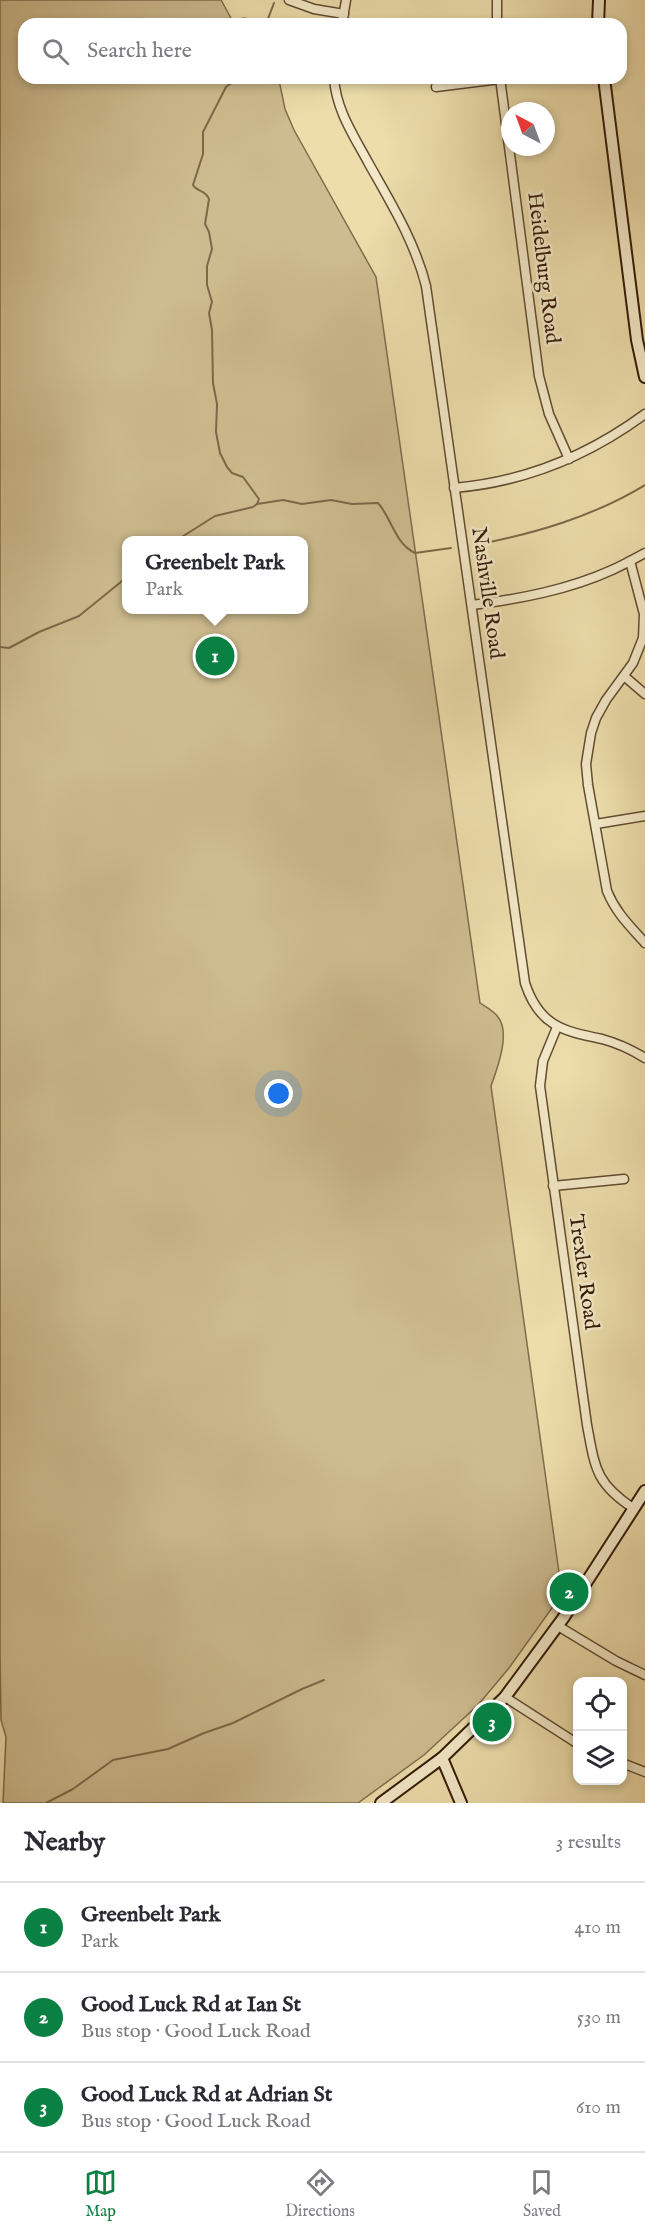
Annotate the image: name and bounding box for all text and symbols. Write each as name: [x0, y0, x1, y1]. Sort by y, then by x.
search box: [18, 18, 627, 84]
icon: search: [39, 35, 72, 68]
text: Search here: [87, 37, 192, 65]
north arrow: [501, 102, 555, 156]
street label: Heidelburg Road: [520, 191, 566, 346]
street label: Nashville Road: [464, 525, 510, 661]
popup: [122, 536, 308, 614]
text: Greenbelt Park: [145, 549, 285, 577]
text: Park: [145, 577, 183, 602]
pin: 1: [196, 634, 234, 678]
your location: [264, 1079, 293, 1108]
street label: Trexler Road: [562, 1213, 605, 1332]
pin: 2: [550, 1570, 588, 1614]
map controls: [573, 1677, 627, 1785]
button: locate: [573, 1677, 627, 1731]
pin: 3: [472, 1700, 512, 1744]
button: layers: [573, 1731, 627, 1785]
text: Nearby: [24, 1826, 105, 1859]
text: 3 results: [556, 1830, 621, 1855]
text: Greenbelt Park: [81, 1901, 221, 1929]
text: 1: [40, 1915, 47, 1940]
text: 410 m: [574, 1915, 621, 1940]
text: Park: [81, 1929, 119, 1954]
text: Good Luck Rd at Ian St: [81, 1991, 301, 2019]
text: 2: [39, 2005, 48, 2030]
text: 530 m: [577, 2005, 621, 2030]
text: Bus stop · Good Luck Road: [81, 2019, 311, 2044]
text: Good Luck Rd at Adrian St: [81, 2081, 332, 2109]
text: 3: [40, 2095, 47, 2120]
text: 610 m: [576, 2095, 621, 2120]
text: Bus stop · Good Luck Road: [81, 2109, 311, 2134]
tab: Map: [84, 2166, 117, 2222]
tab: Directions: [285, 2166, 355, 2222]
tab: Saved: [523, 2166, 561, 2222]

